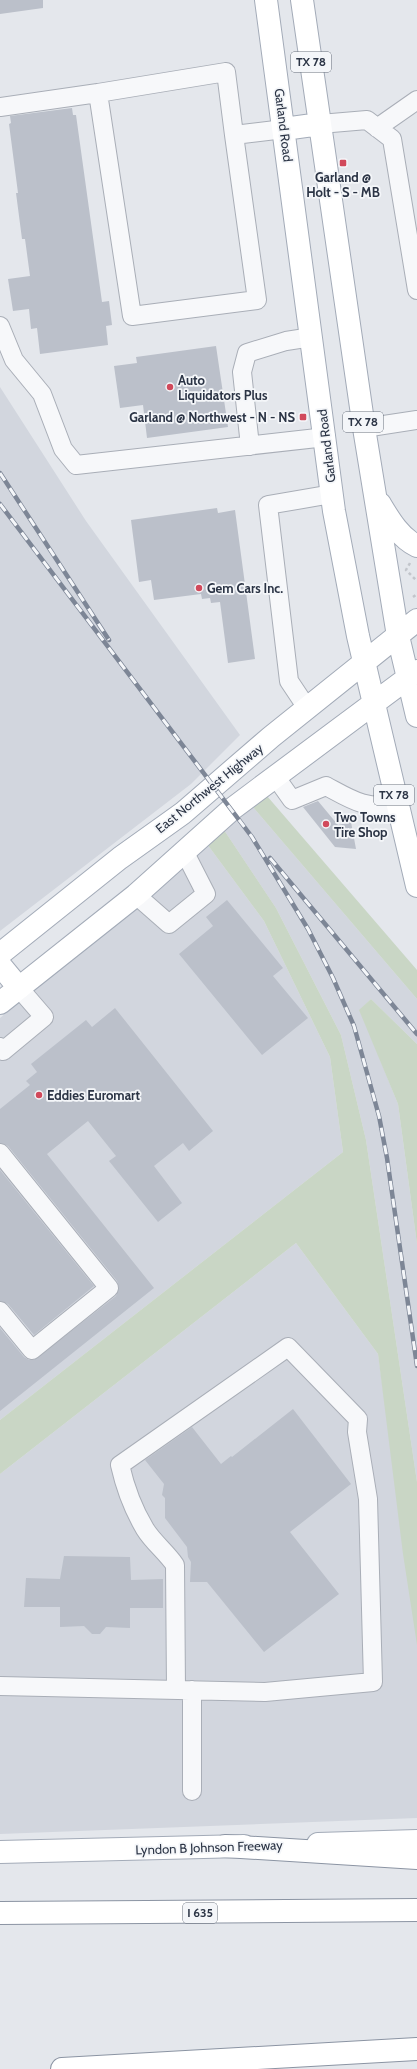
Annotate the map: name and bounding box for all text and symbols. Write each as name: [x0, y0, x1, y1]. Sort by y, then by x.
road number: TX 78: [291, 52, 331, 72]
street label: Garland Road: [272, 87, 296, 163]
marker: Garland @ Holt - S - MB: [338, 158, 348, 168]
place label: Garland @ Holt - S - MB: [306, 169, 380, 200]
place label: Auto Liquidators Plus: [178, 372, 268, 403]
marker: Auto Liquidators Plus: [165, 382, 175, 392]
street label: Garland Road: [314, 408, 338, 484]
place label: Garland @ Northwest - N - NS: [129, 409, 295, 425]
marker: Garland @ Northwest - N - NS: [298, 412, 308, 422]
road number: TX 78: [343, 412, 383, 432]
place label: Gem Cars Inc.: [207, 580, 283, 596]
marker: Gem Cars Inc.: [194, 583, 204, 593]
street label: East Northwest Highway: [152, 739, 266, 836]
road number: TX 78: [374, 785, 414, 805]
place label: Two Towns Tire Shop: [334, 809, 396, 840]
marker: Two Towns Tire Shop: [321, 819, 331, 829]
place label: Eddies Euromart: [47, 1087, 140, 1103]
marker: Eddies Euromart: [34, 1090, 44, 1100]
street label: Lyndon B Johnson Freeway: [135, 1836, 283, 1858]
road number: I 635: [183, 1903, 217, 1923]

